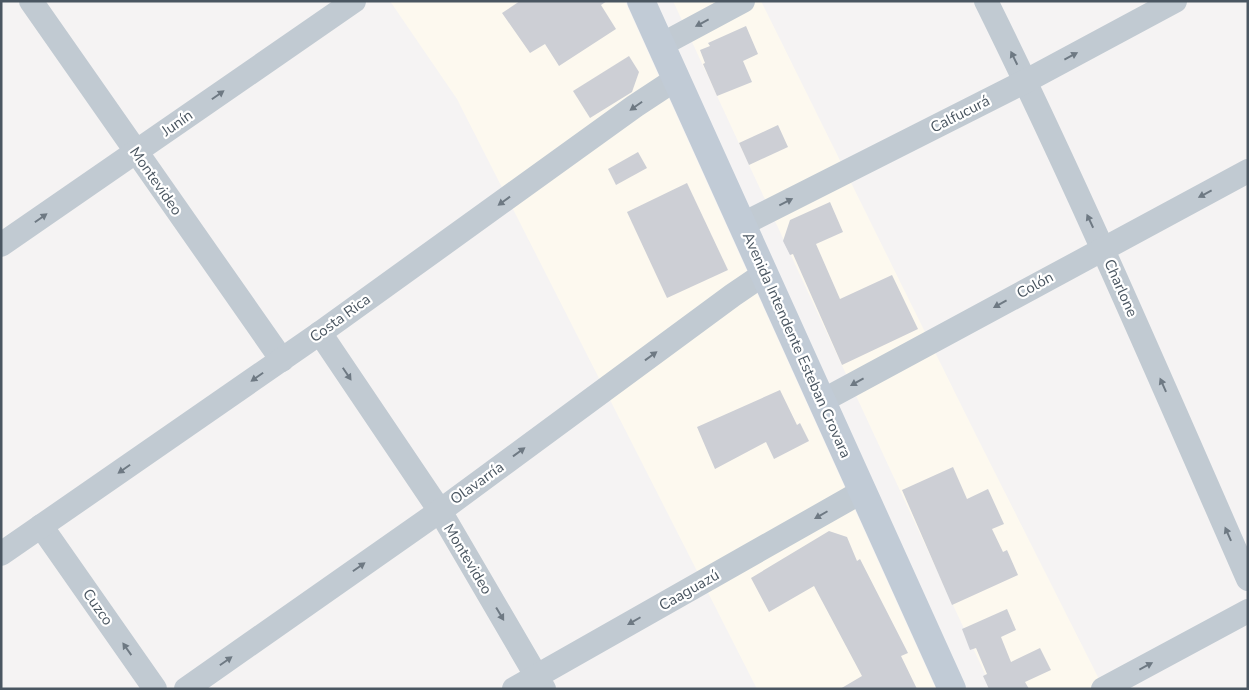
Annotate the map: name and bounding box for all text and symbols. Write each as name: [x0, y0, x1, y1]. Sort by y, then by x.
one-way arrow: [695, 19, 709, 27]
one-way arrow: [1010, 50, 1018, 65]
one-way arrow: [1065, 52, 1078, 61]
one-way arrow: [211, 90, 225, 100]
street label: Calfucurá: [927, 91, 993, 137]
one-way arrow: [629, 101, 642, 111]
street label: Junín: [157, 105, 197, 141]
street label: Montevideo: [125, 143, 187, 219]
one-way arrow: [1198, 190, 1212, 198]
one-way arrow: [497, 196, 510, 206]
one-way arrow: [779, 198, 794, 206]
one-way arrow: [34, 213, 48, 223]
one-way arrow: [1086, 214, 1094, 228]
street label: Avenida Intendente Esteban Crovara: [738, 229, 856, 461]
street label: Charlone: [1099, 256, 1143, 320]
street label: Colón: [1013, 267, 1057, 303]
street label: Costa Rica: [306, 289, 374, 347]
one-way arrow: [993, 300, 1008, 308]
one-way arrow: [644, 351, 657, 361]
one-way arrow: [342, 367, 352, 380]
one-way arrow: [250, 372, 264, 382]
one-way arrow: [850, 378, 865, 386]
one-way arrow: [1159, 378, 1167, 392]
one-way arrow: [513, 447, 526, 457]
street label: Olavarría: [446, 457, 508, 509]
one-way arrow: [117, 464, 130, 474]
one-way arrow: [814, 511, 827, 520]
street label: Montevideo: [439, 520, 497, 598]
one-way arrow: [1224, 527, 1232, 541]
one-way arrow: [352, 562, 366, 572]
street label: Caaguazú: [655, 565, 723, 615]
street label: Cuzco: [78, 585, 118, 629]
one-way arrow: [496, 607, 505, 620]
one-way arrow: [627, 617, 640, 626]
one-way arrow: [122, 642, 132, 656]
one-way arrow: [219, 656, 233, 666]
one-way arrow: [1140, 661, 1153, 670]

